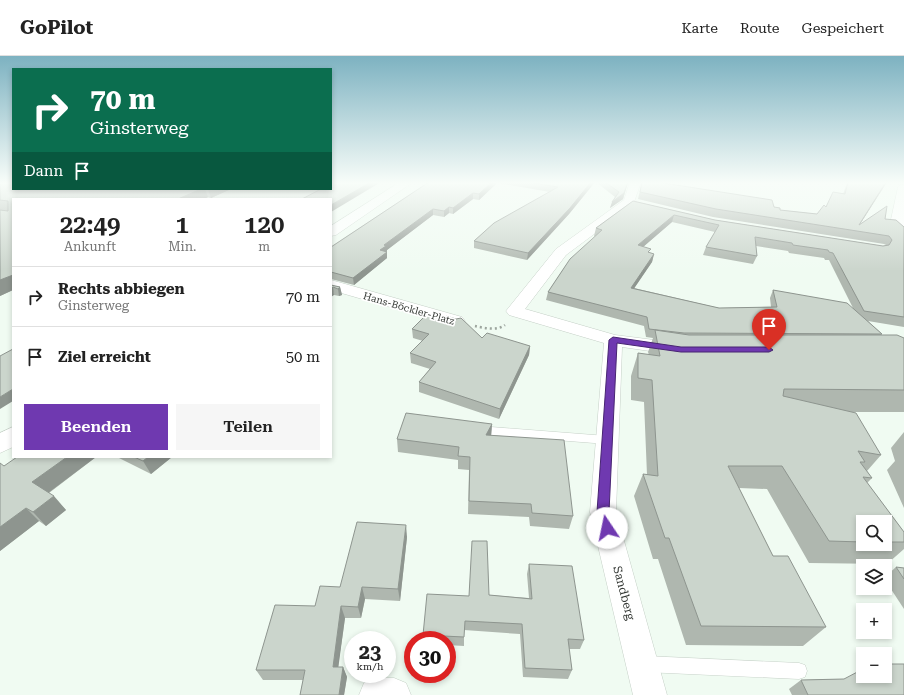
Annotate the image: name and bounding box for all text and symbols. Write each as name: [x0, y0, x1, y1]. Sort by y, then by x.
text: GoPilot: [20, 16, 93, 39]
text: Karte: [682, 20, 718, 36]
text: Route: [740, 20, 780, 36]
text: Gespeichert: [802, 20, 884, 36]
text: 70 m: [90, 83, 155, 116]
icon: right: [24, 84, 76, 136]
text: Ginsterweg: [90, 117, 189, 138]
icon: arrive: [71, 160, 93, 182]
text: Dann: [24, 162, 63, 180]
text: 22:49: [60, 211, 120, 239]
text: 1: [176, 211, 189, 239]
text: 120: [244, 211, 284, 239]
text: Ankunft: [64, 239, 116, 254]
text: Min.: [168, 239, 196, 254]
text: m: [258, 239, 270, 254]
text: Rechts abbiegen: [58, 280, 185, 298]
icon: right: [24, 286, 46, 308]
text: 70 m: [286, 288, 320, 306]
street label: Hans-Böckler-Platz: [362, 290, 456, 327]
text: Ginsterweg: [58, 298, 129, 313]
pin: [752, 309, 786, 350]
icon: arrive: [758, 315, 780, 337]
icon: arrive: [24, 346, 46, 368]
text: Ziel erreicht: [58, 348, 151, 366]
text: 50 m: [286, 348, 320, 366]
button: Beenden: [24, 404, 168, 450]
button: Teilen: [176, 404, 320, 450]
position arrow: [586, 507, 628, 549]
map controls: [856, 515, 892, 683]
button: search: [856, 515, 892, 551]
button: layers: [856, 559, 892, 595]
street label: Sandberg: [610, 564, 638, 622]
button: +: [856, 603, 892, 639]
speed limit sign: 30: [404, 631, 456, 683]
text: 23: [359, 640, 381, 664]
button: −: [856, 647, 892, 683]
text: km/h: [357, 661, 383, 672]

